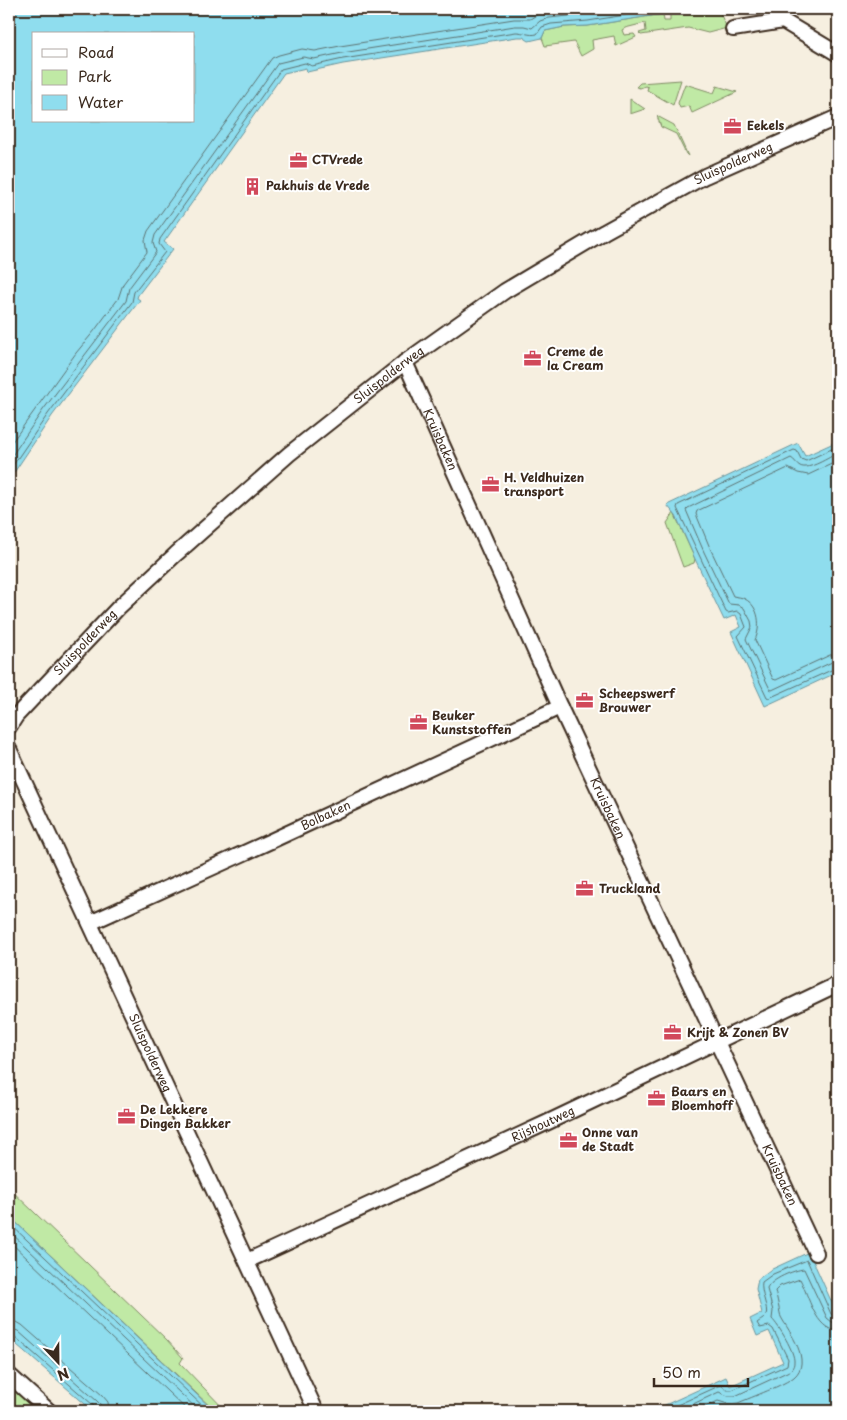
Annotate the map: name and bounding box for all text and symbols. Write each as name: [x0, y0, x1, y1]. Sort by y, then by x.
legend: [32, 32, 195, 122]
text: Road: [78, 40, 114, 63]
text: Park: [78, 64, 112, 87]
text: Water: [78, 90, 123, 113]
office icon: Eekels: [723, 116, 743, 136]
place label: Eekels: [747, 116, 784, 134]
street label: Sluispolderweg: [690, 137, 775, 189]
office icon: CTVrede: [288, 150, 308, 170]
place label: CTVrede: [312, 150, 363, 168]
building icon: Pakhuis de Vrede: [242, 176, 262, 196]
place label: Pakhuis de Vrede: [266, 176, 370, 194]
street label: Sluispolderweg: [349, 341, 427, 408]
place label: Creme de la Cream: [547, 342, 604, 374]
office icon: Creme de la Cream: [523, 349, 543, 369]
street label: Kruisbaken: [419, 405, 462, 473]
place label: H. Veldhuizen transport: [504, 468, 584, 500]
office icon: H. Veldhuizen transport: [480, 475, 500, 495]
street label: Sluispolderweg: [49, 605, 120, 679]
place label: Scheepswerf Brouwer: [599, 684, 676, 716]
office icon: Scheepswerf Brouwer: [575, 691, 595, 711]
place label: Beuker Kunststoffen: [432, 706, 512, 738]
office icon: Beuker Kunststoffen: [408, 713, 428, 733]
street label: Kruisbaken: [586, 774, 631, 841]
street label: Bolbaken: [297, 795, 353, 834]
office icon: Truckland: [575, 879, 595, 899]
place label: Truckland: [599, 879, 661, 897]
street label: Sluispolderweg: [125, 1010, 177, 1095]
office icon: Krijt & Zonen BV: [663, 1023, 683, 1043]
place label: Krijt & Zonen BV: [687, 1023, 789, 1041]
place label: Baars en Bloemhoff: [671, 1082, 735, 1114]
office icon: Baars en Bloemhoff: [647, 1089, 667, 1109]
place label: De Lekkere Dingen Bakker: [140, 1100, 231, 1132]
street label: Rijshoutweg: [508, 1101, 577, 1146]
office icon: De Lekkere Dingen Bakker: [116, 1107, 136, 1127]
place label: Onne van de Stadt: [582, 1123, 638, 1155]
office icon: Onne van de Stadt: [558, 1130, 578, 1150]
street label: Kruisbaken: [758, 1141, 802, 1208]
north arrow: [32, 1338, 82, 1388]
scale bar: [654, 1355, 748, 1387]
text: 50 m: [662, 1360, 701, 1383]
text: N: [54, 1363, 72, 1386]

